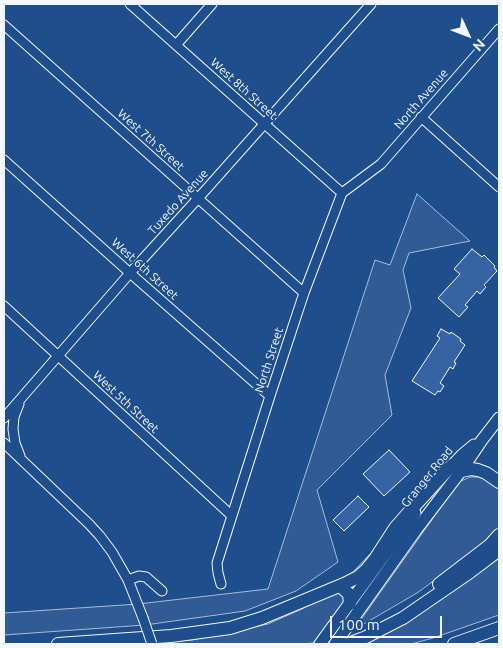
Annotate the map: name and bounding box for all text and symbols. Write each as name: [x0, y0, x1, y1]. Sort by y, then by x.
north arrow: [443, 10, 493, 60]
text: N: [470, 36, 488, 55]
street label: West 8th Street: [208, 55, 280, 123]
street label: North Avenue: [391, 66, 451, 132]
street label: West 7th Street: [115, 106, 187, 174]
street label: Tuxedo Avenue: [145, 166, 211, 238]
street label: West 6th Street: [109, 235, 181, 303]
street label: North Street: [252, 325, 286, 395]
street label: West 5th Street: [90, 368, 162, 436]
street label: Granger Road: [398, 444, 456, 510]
scale bar: [333, 606, 446, 638]
text: 100 m: [338, 616, 380, 633]

